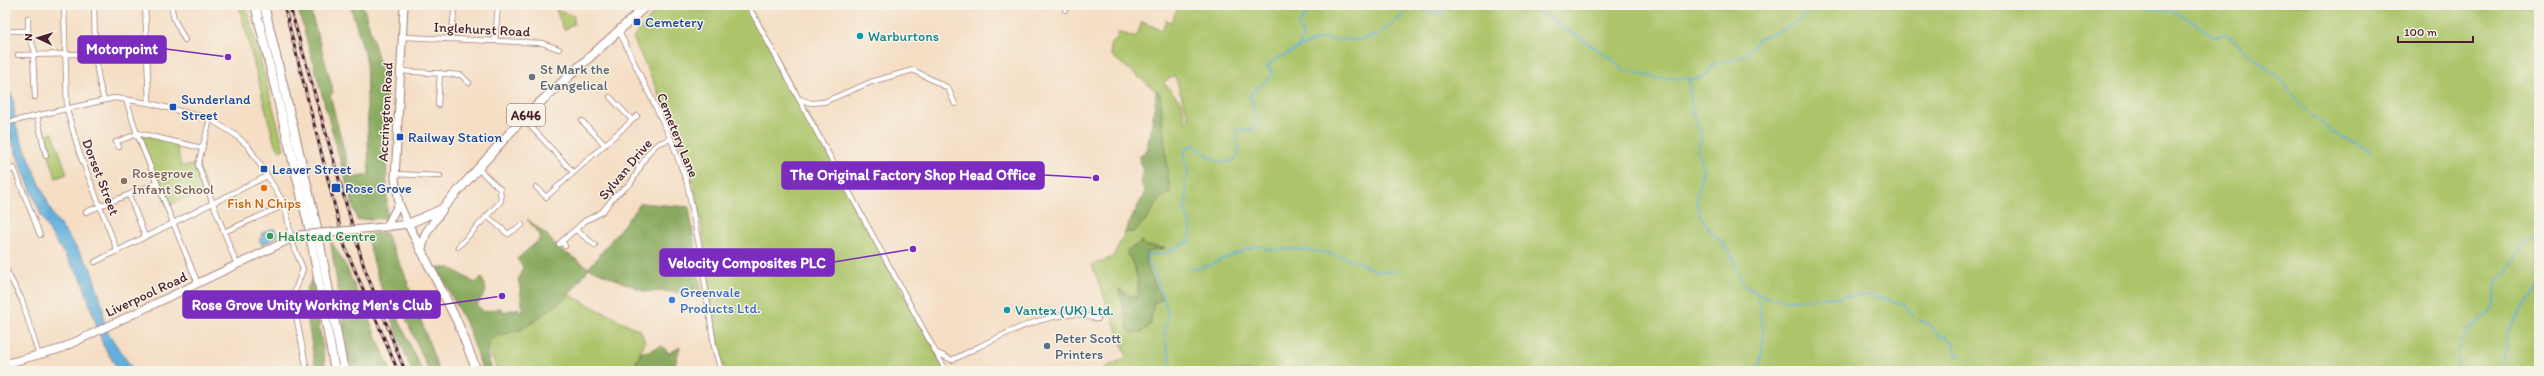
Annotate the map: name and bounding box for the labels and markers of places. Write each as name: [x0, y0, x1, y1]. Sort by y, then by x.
place label: Cemetery: [645, 14, 704, 31]
marker: Cemetery: [632, 17, 642, 27]
place label: Warburtons: [868, 28, 939, 45]
marker: Warburtons: [855, 31, 865, 41]
callout: Motorpoint: [78, 36, 166, 63]
place label: St Mark the Evangelical: [540, 61, 610, 94]
marker: St Mark the Evangelical: [527, 72, 537, 82]
place label: Sunderland Street: [181, 91, 251, 124]
marker: Sunderland Street: [168, 102, 178, 112]
place label: Railway Station: [408, 129, 502, 146]
marker: Railway Station: [395, 132, 405, 142]
place label: Leaver Street: [272, 161, 352, 178]
callout: The Original Factory Shop Head Office: [782, 162, 1044, 189]
marker: Leaver Street: [259, 164, 269, 174]
place label: Rosegrove Infant School: [132, 165, 214, 198]
marker: Rosegrove Infant School: [119, 176, 129, 186]
place label: Rose Grove: [345, 180, 412, 197]
marker: Rose Grove: [330, 182, 342, 194]
marker: Fish N Chips: [259, 183, 269, 193]
place label: Fish N Chips: [227, 195, 301, 212]
place label: Halstead Centre: [278, 228, 376, 245]
marker: Halstead Centre: [265, 231, 275, 241]
callout: Velocity Composites PLC: [660, 249, 834, 276]
place label: Greenvale Products Ltd.: [680, 284, 761, 317]
callout: Rose Grove Unity Working Men's Club: [183, 291, 440, 318]
marker: Greenvale Products Ltd.: [667, 295, 677, 305]
place label: Vantex (UK) Ltd.: [1015, 302, 1114, 319]
marker: Vantex (UK) Ltd.: [1002, 305, 1012, 315]
place label: Peter Scott Printers: [1055, 330, 1121, 363]
marker: Peter Scott Printers: [1042, 341, 1052, 351]

